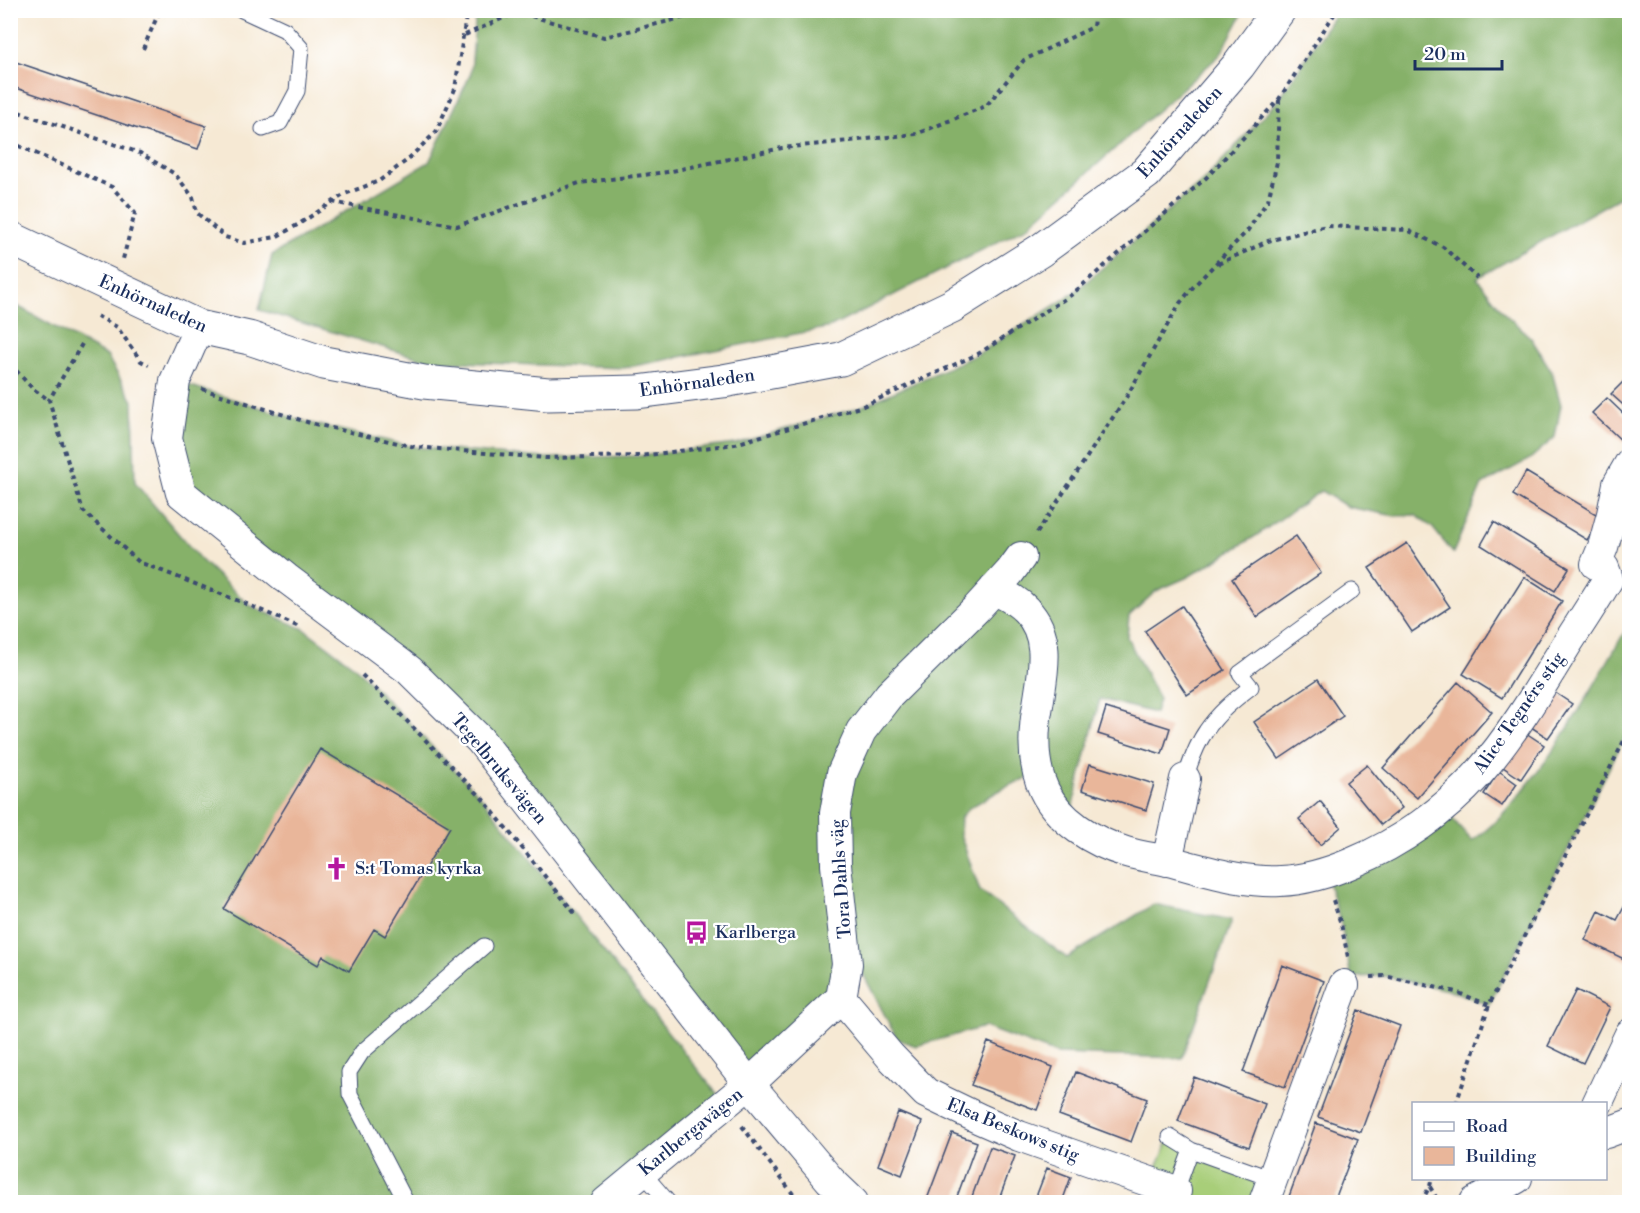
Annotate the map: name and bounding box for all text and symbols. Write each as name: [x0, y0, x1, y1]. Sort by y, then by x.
scale bar: [1415, 33, 1502, 71]
text: 20 m: [1424, 43, 1466, 66]
street label: Enhörnaleden: [1133, 81, 1228, 183]
street label: Enhörnaleden: [95, 270, 211, 338]
street label: Enhörnaleden: [638, 363, 756, 402]
street label: Alice Tegnérs stig: [1468, 647, 1570, 779]
street label: Tegelbruksvägen: [446, 709, 552, 829]
street label: Tora Dahls väg: [825, 818, 857, 940]
church icon: S:t Tomas kyrka: [324, 855, 350, 881]
place label: S:t Tomas kyrka: [355, 857, 483, 880]
bus stop icon: Karlberga: [684, 919, 710, 945]
place label: Karlberga: [715, 921, 797, 944]
street label: Karlbergavägen: [634, 1083, 748, 1181]
street label: Elsa Beskows stig: [943, 1093, 1083, 1167]
legend: [1412, 1102, 1607, 1180]
text: Road: [1466, 1115, 1509, 1138]
text: Building: [1465, 1145, 1537, 1168]

